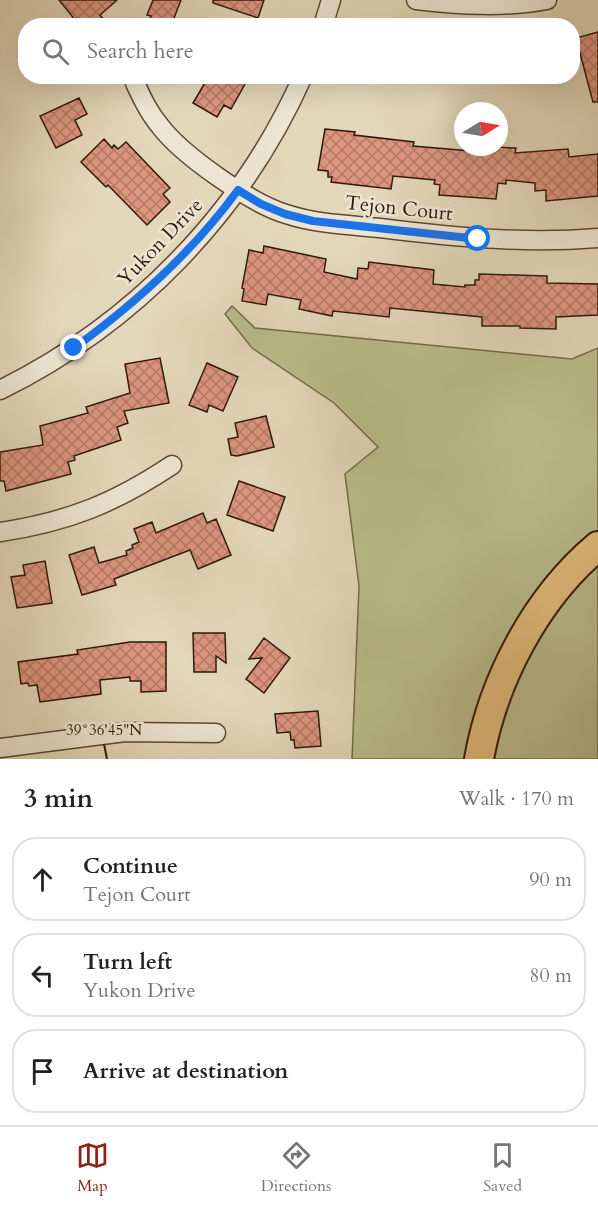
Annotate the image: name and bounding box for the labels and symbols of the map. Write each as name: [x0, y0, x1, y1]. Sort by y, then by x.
north arrow: [454, 102, 508, 156]
street label: Tejon Court: [344, 189, 455, 227]
street label: Yukon Drive: [111, 192, 209, 292]
route start: [464, 225, 490, 251]
route end: [60, 334, 86, 360]
text: 39°36'45"N: [66, 720, 142, 740]

